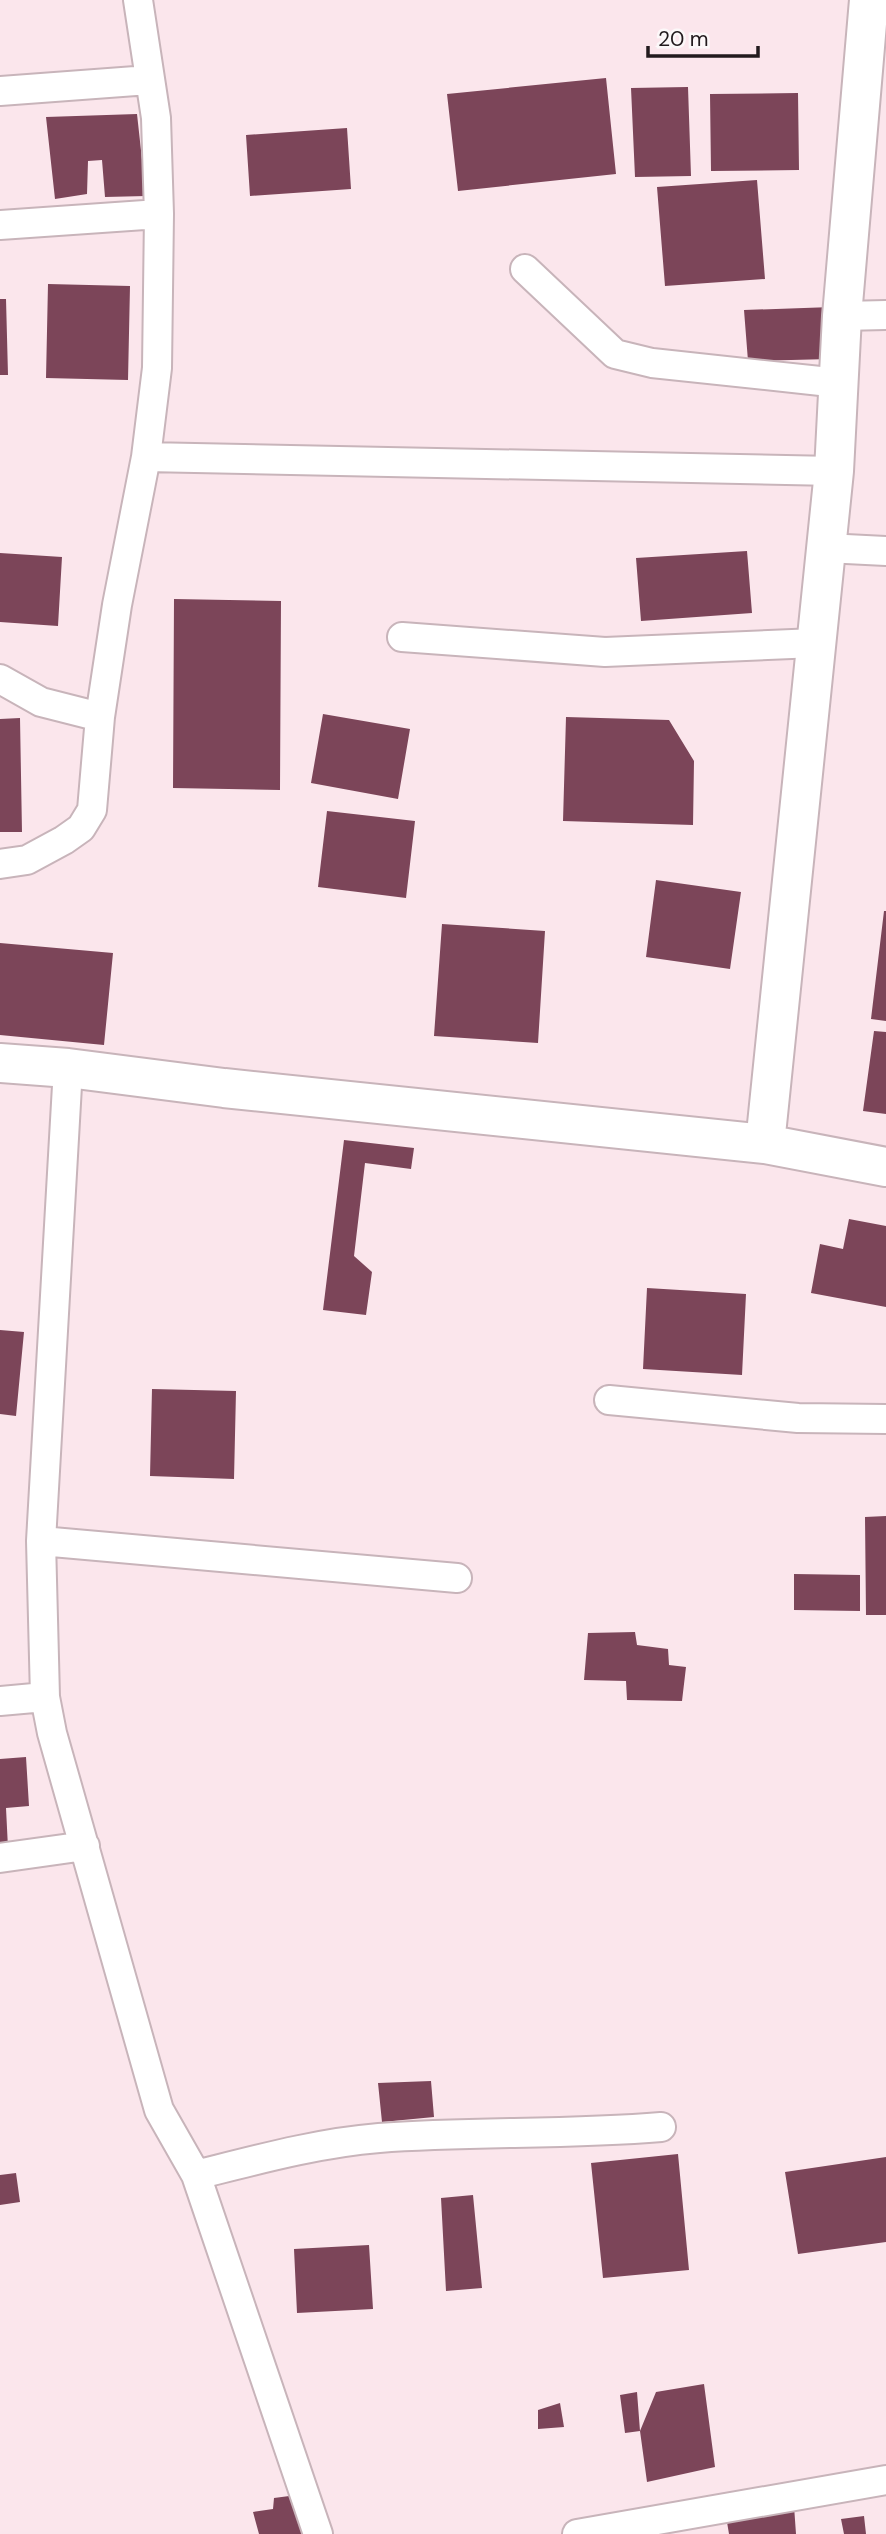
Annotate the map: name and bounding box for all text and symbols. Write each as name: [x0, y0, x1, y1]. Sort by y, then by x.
scale bar: [648, 14, 758, 58]
text: 20 m: [658, 25, 709, 53]

